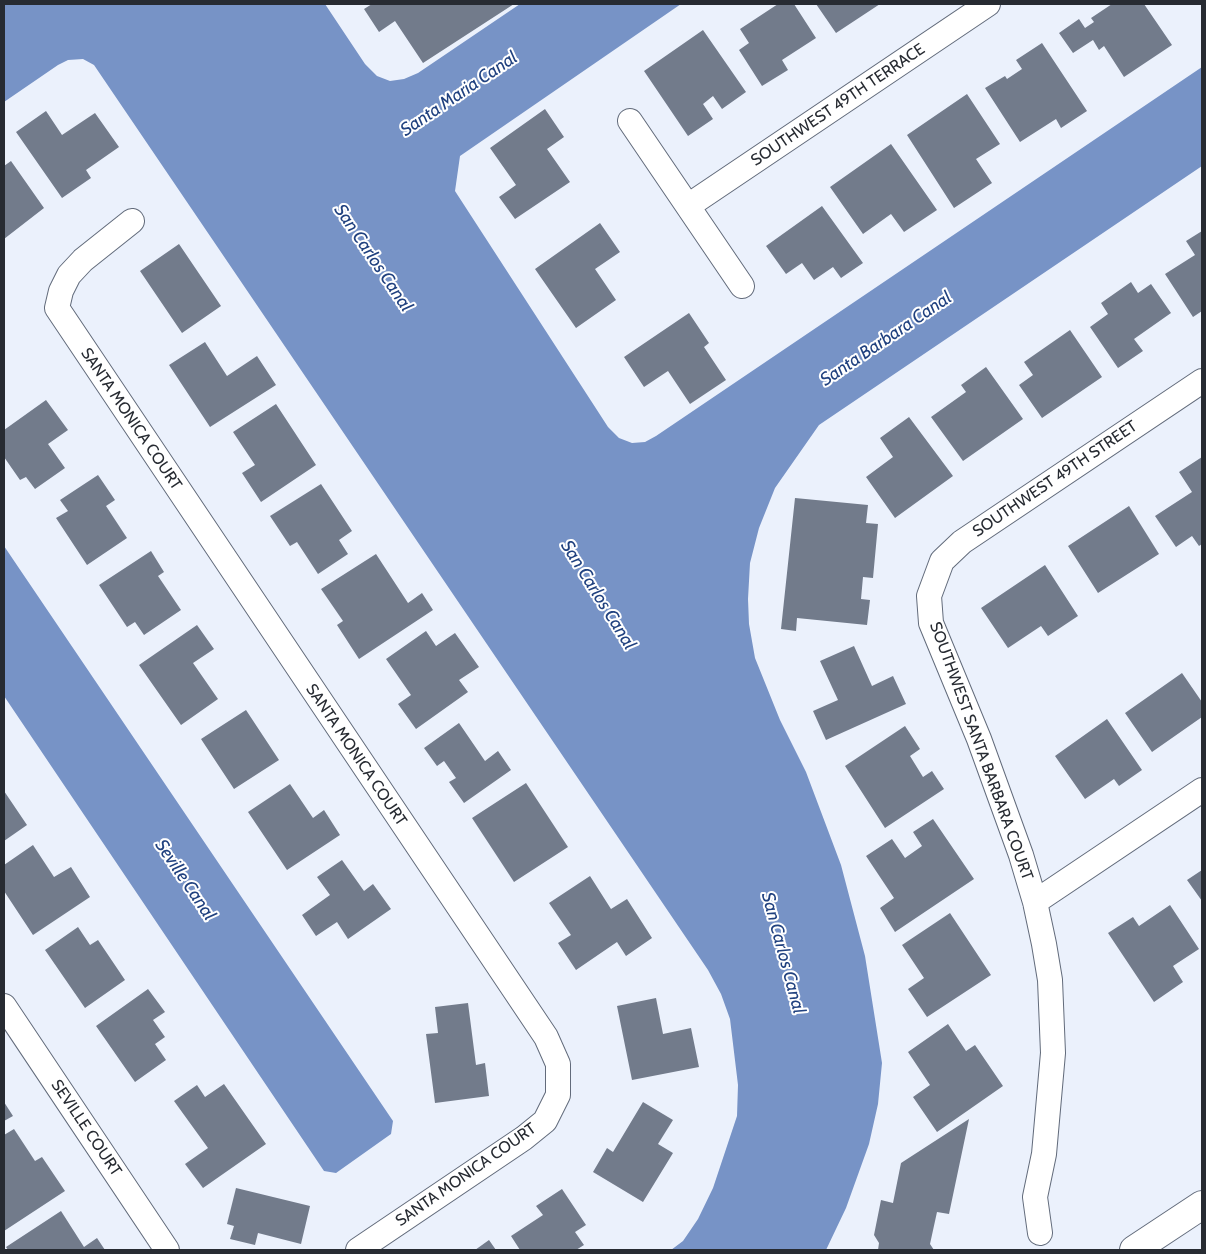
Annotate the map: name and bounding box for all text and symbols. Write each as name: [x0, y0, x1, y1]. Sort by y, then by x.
street label: SOUTHWEST 49TH TERRACE: [747, 40, 929, 170]
water label: Santa Maria Canal: [396, 47, 522, 141]
water label: San Carlos Canal: [329, 200, 417, 316]
water label: Santa Barbara Canal: [816, 287, 956, 391]
street label: SANTA MONICA COURT: [76, 344, 186, 494]
street label: SOUTHWEST 49TH STREET: [969, 417, 1141, 541]
water label: San Carlos Canal: [556, 536, 640, 654]
street label: SOUTHWEST SANTA BARBARA COURT: [925, 619, 1037, 883]
street label: SANTA MONICA COURT: [301, 680, 411, 830]
water label: Seville Canal: [150, 835, 220, 925]
water label: San Carlos Canal: [756, 890, 810, 1016]
street label: SEVILLE COURT: [47, 1076, 125, 1180]
street label: SANTA MONICA COURT: [392, 1119, 540, 1231]

